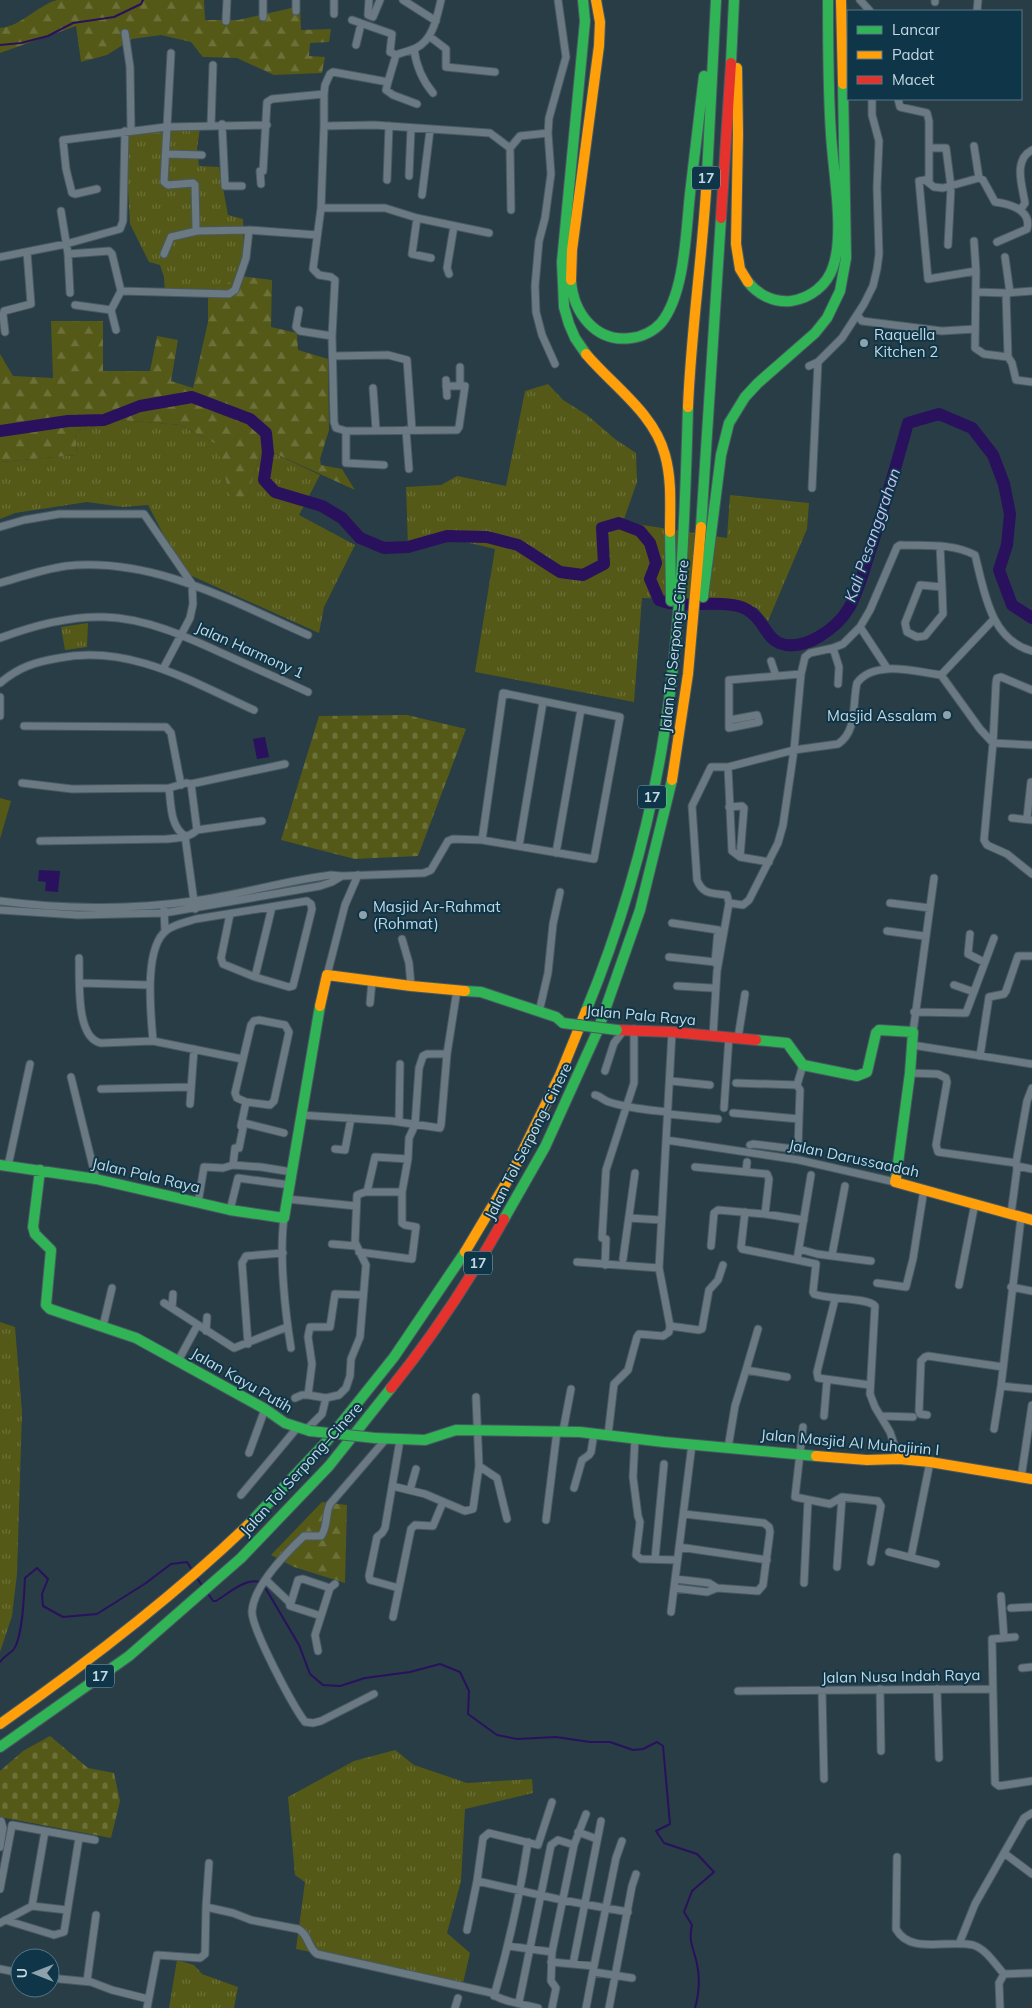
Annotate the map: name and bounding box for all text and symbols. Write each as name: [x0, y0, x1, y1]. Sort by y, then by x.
legend: [847, 10, 1022, 100]
text: Lancar: [892, 20, 940, 39]
text: Padat: [892, 45, 934, 64]
text: Macet: [892, 70, 935, 89]
road number: 17: [692, 167, 720, 190]
place label: Raquella Kitchen 2: [874, 325, 938, 361]
marker: Raquella Kitchen 2: [858, 337, 870, 349]
water label: Kali Pesanggrahan: [840, 465, 904, 605]
street label: Jalan Tol Serpong–Cinere: [655, 559, 693, 733]
street label: Jalan Harmony 1: [193, 618, 307, 682]
place label: Masjid Assalam: [827, 706, 937, 725]
marker: Masjid Assalam: [941, 709, 953, 721]
road number: 17: [638, 786, 666, 809]
place label: Masjid Ar-Rahmat (Rohmat): [373, 897, 500, 933]
marker: Masjid Ar-Rahmat (Rohmat): [357, 909, 369, 921]
street label: Jalan Pala Raya: [585, 1001, 697, 1029]
street label: Jalan Tol Serpong–Cinere: [480, 1059, 576, 1223]
street label: Jalan Darussaadah: [787, 1135, 921, 1181]
street label: Jalan Pala Raya: [90, 1153, 202, 1197]
road number: 17: [464, 1252, 492, 1274]
street label: Jalan Kayu Putih: [188, 1343, 296, 1417]
street label: Jalan Tol Serpong–Cinere: [236, 1398, 366, 1540]
street label: Jalan Masjid Al Muhajirin I: [760, 1425, 940, 1459]
road number: 17: [86, 1664, 114, 1688]
street label: Jalan Nusa Indah Raya: [821, 1665, 981, 1687]
north arrow: [10, 1948, 60, 1998]
text: U: [13, 1968, 31, 1978]

